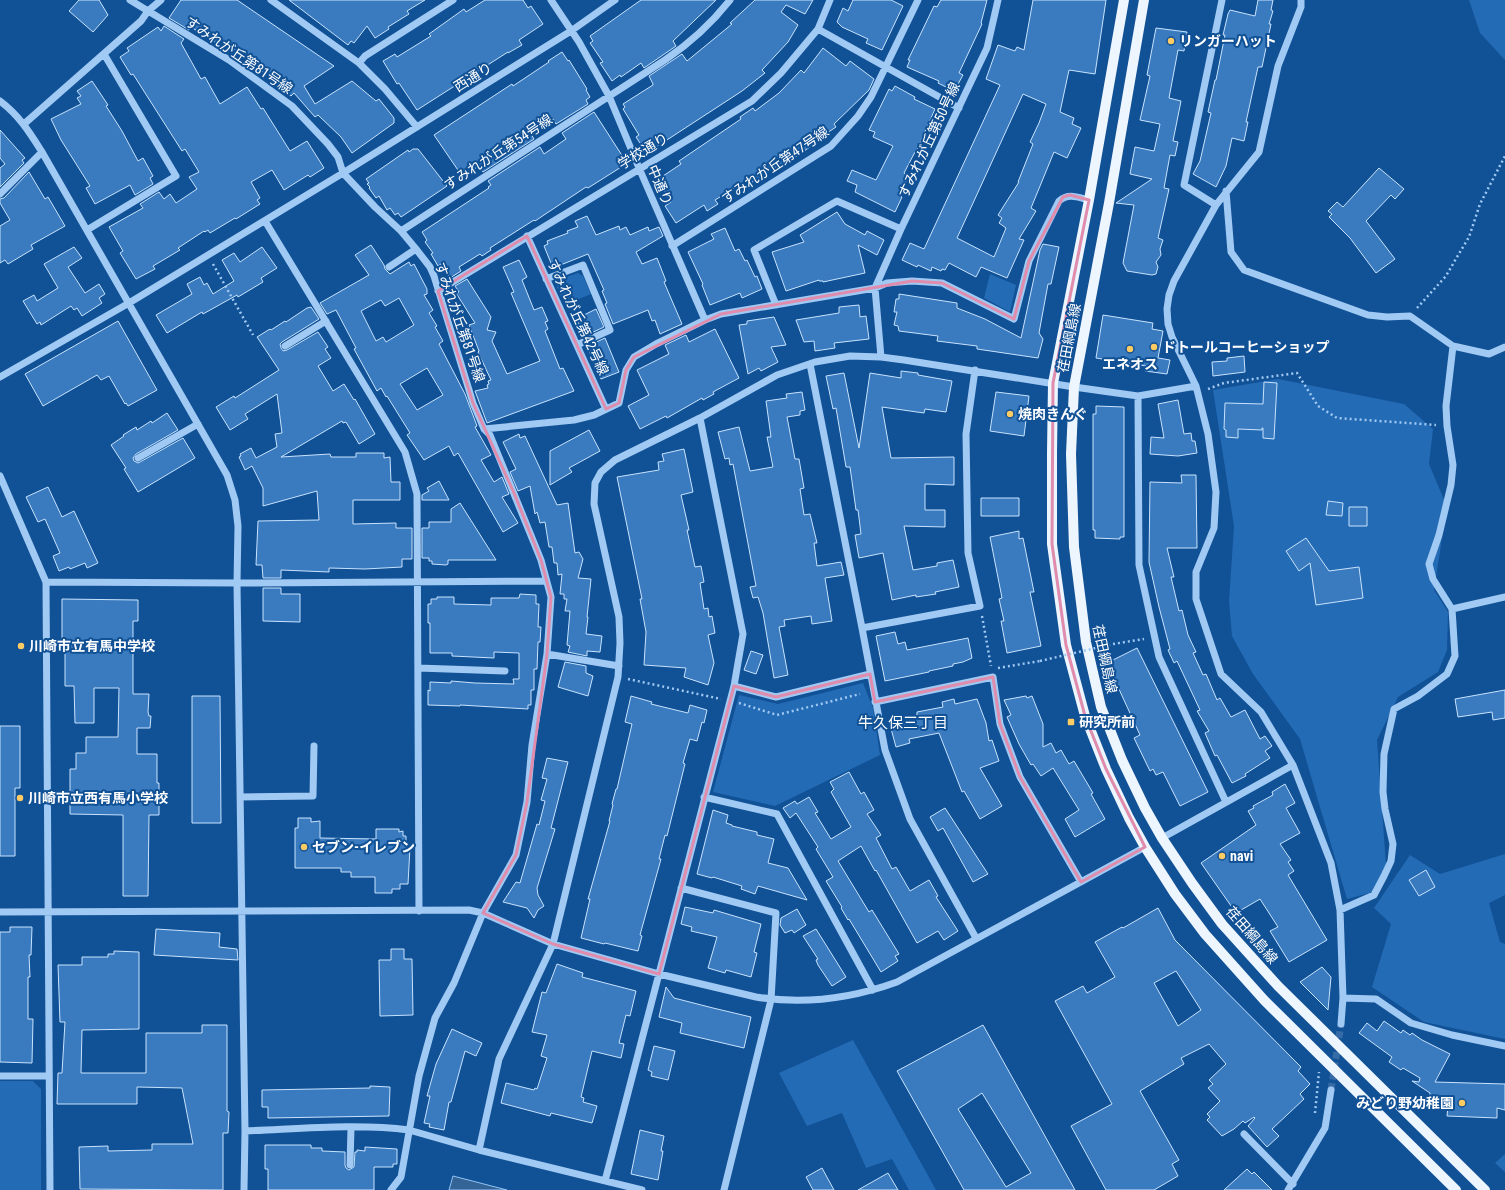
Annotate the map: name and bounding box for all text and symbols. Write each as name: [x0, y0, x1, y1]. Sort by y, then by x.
street label: すみれが丘第81号線: [182, 13, 296, 97]
place label: リンガーハット: [1179, 33, 1277, 49]
marker: リンガーハット: [1166, 36, 1176, 46]
street label: 西通り: [451, 59, 495, 95]
street label: すみれが丘第50号線: [895, 80, 963, 200]
street label: すみれが丘第54号線: [441, 111, 555, 193]
street label: すみれが丘第47号線: [718, 123, 832, 207]
street label: 学校通り: [615, 130, 671, 172]
street label: 中通り: [644, 163, 676, 207]
street label: すみれが丘第42号線: [544, 257, 612, 377]
street label: すみれが丘第81号線: [432, 260, 488, 384]
street label: 荏田綱島線: [1054, 302, 1084, 374]
place label: ドトールコーヒーショップ: [1162, 339, 1329, 355]
marker: ドトールコーヒーショップ: [1149, 342, 1159, 352]
marker: エネオス: [1125, 344, 1135, 354]
place label: エネオス: [1102, 356, 1158, 372]
place label: 焼肉きんぐ: [1018, 406, 1088, 422]
marker: 焼肉きんぐ: [1005, 409, 1015, 419]
street label: 荏田綱島線: [1090, 623, 1120, 695]
place label: 川崎市立有馬中学校: [29, 638, 155, 654]
marker: 川崎市立有馬中学校: [16, 641, 26, 651]
district label: 牛久保三丁目: [858, 714, 948, 732]
place label: 研究所前: [1079, 714, 1135, 730]
marker: 研究所前: [1066, 717, 1076, 727]
place label: 川崎市立西有馬小学校: [28, 790, 168, 806]
marker: 川崎市立西有馬小学校: [15, 793, 25, 803]
place label: セブン-イレブン: [312, 839, 415, 855]
marker: セブン-イレブン: [299, 842, 309, 852]
place label: navi: [1230, 848, 1253, 864]
marker: navi: [1217, 851, 1227, 861]
street label: 荏田綱島線: [1223, 903, 1281, 967]
place label: みどり野幼稚園: [1356, 1095, 1454, 1111]
marker: みどり野幼稚園: [1457, 1098, 1467, 1108]

